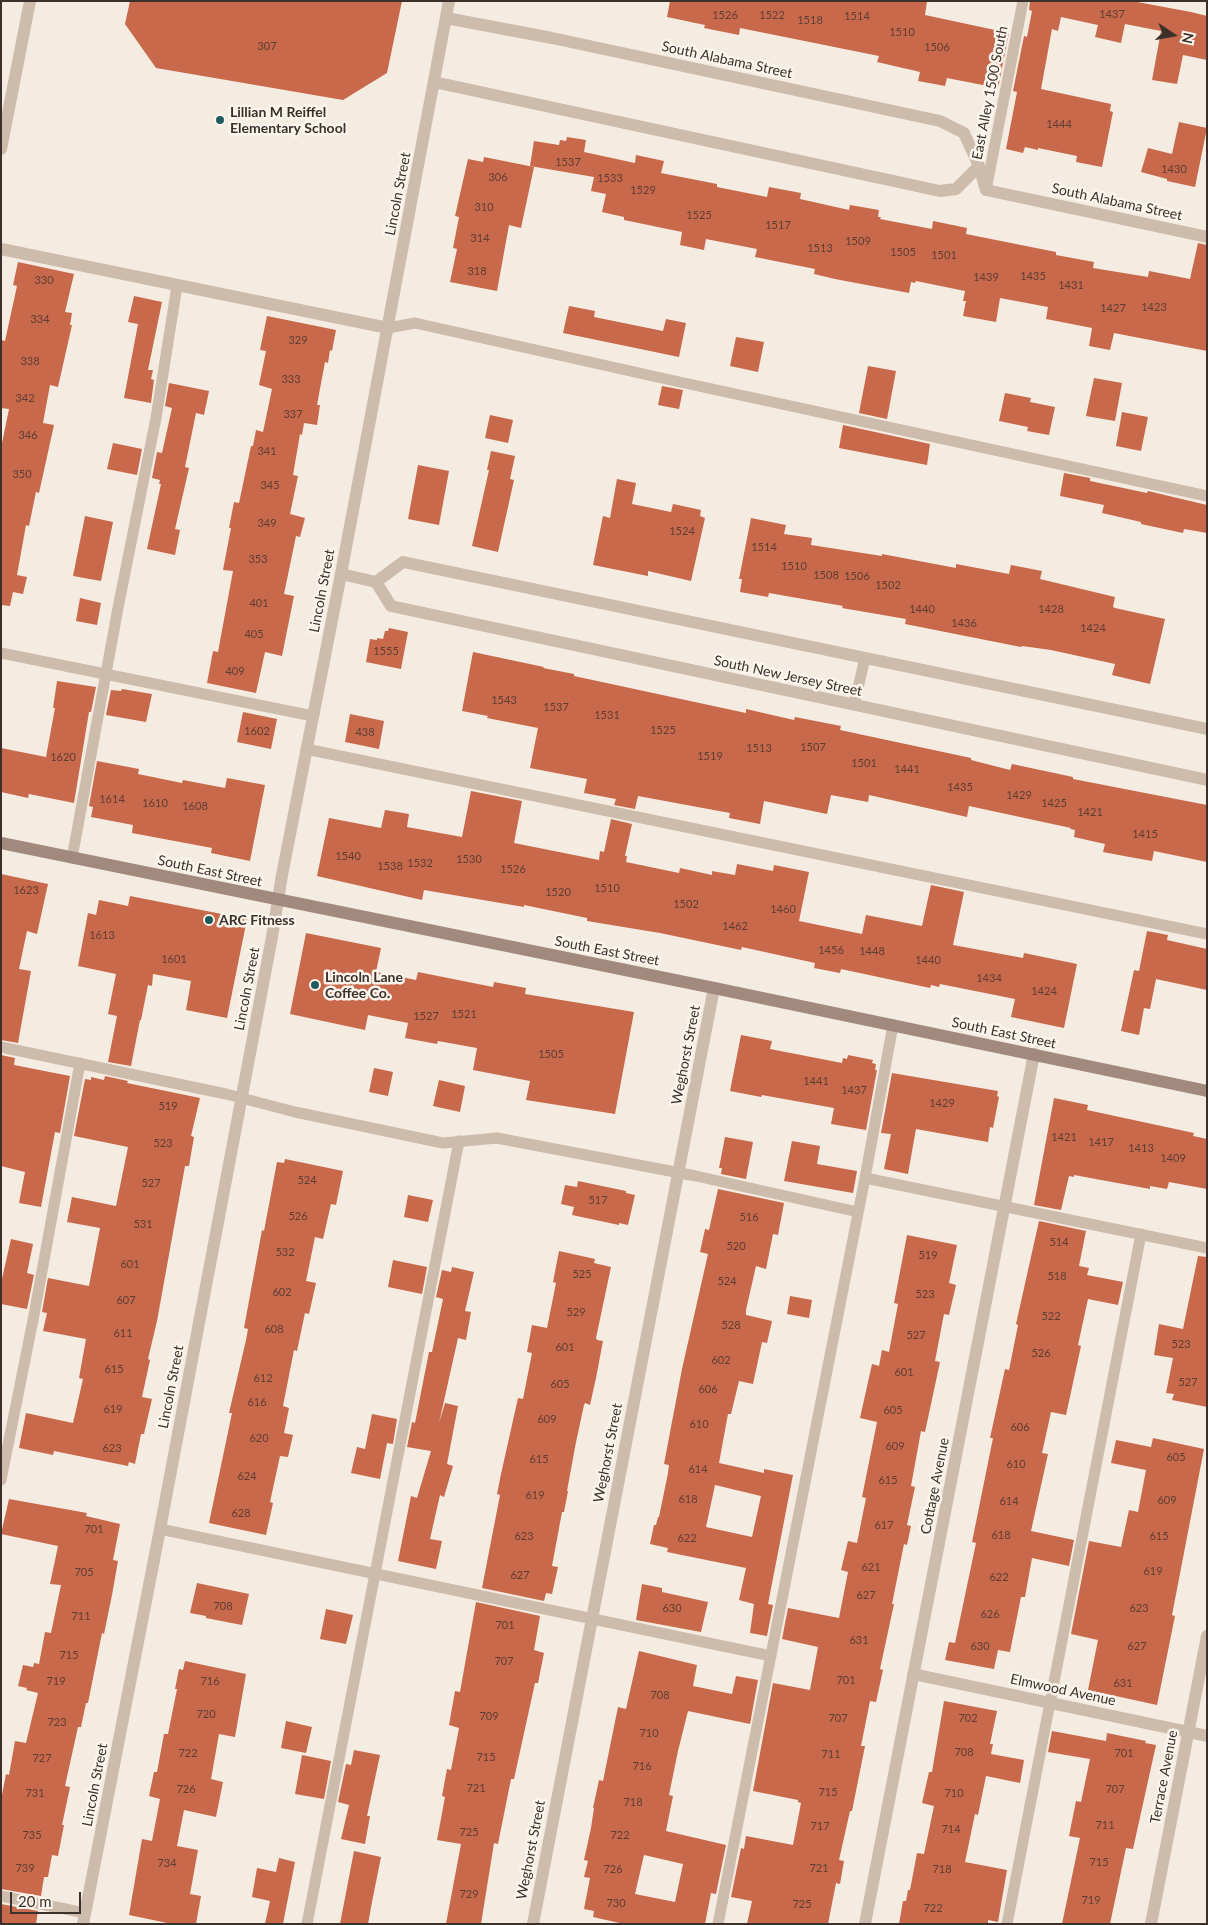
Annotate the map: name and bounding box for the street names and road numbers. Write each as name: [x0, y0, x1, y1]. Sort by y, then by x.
street label: East Alley 1500 South: [969, 25, 1011, 161]
street label: South Alabama Street: [660, 38, 794, 82]
street label: Lincoln Street: [382, 151, 414, 237]
street label: South Alabama Street: [1050, 180, 1184, 224]
street label: Lincoln Street: [306, 548, 338, 634]
street label: South New Jersey Street: [712, 652, 864, 700]
street label: South East Street: [156, 852, 264, 890]
street label: South East Street: [553, 933, 661, 969]
street label: Lincoln Street: [231, 946, 263, 1032]
street label: Weghorst Street: [668, 1004, 704, 1106]
street label: South East Street: [950, 1014, 1058, 1052]
street label: Lincoln Street: [155, 1344, 187, 1430]
street label: Weghorst Street: [590, 1402, 626, 1504]
street label: Cottage Avenue: [917, 1436, 953, 1536]
street label: Elmwood Avenue: [1009, 1671, 1117, 1709]
street label: Terrace Avenue: [1147, 1729, 1181, 1825]
street label: Lincoln Street: [79, 1742, 111, 1828]
street label: Weghorst Street: [513, 1799, 549, 1901]

